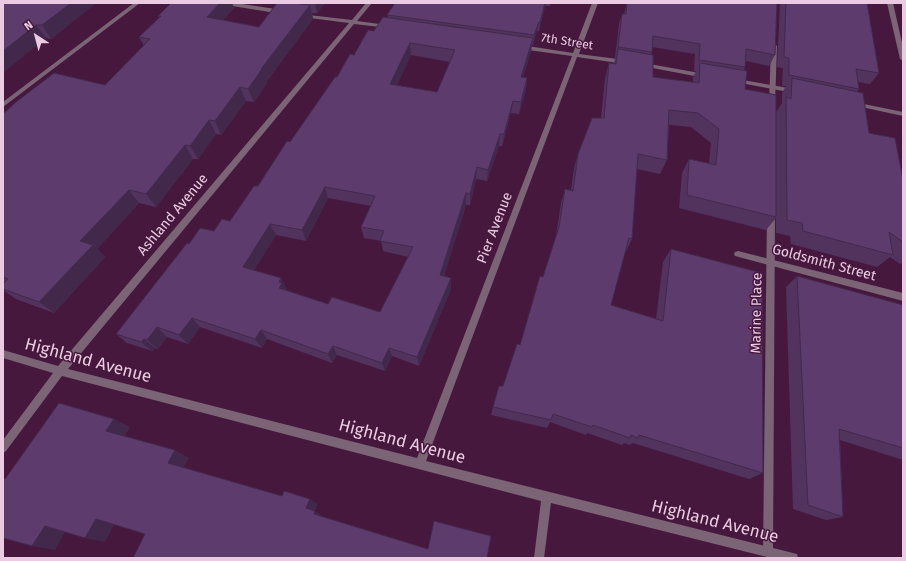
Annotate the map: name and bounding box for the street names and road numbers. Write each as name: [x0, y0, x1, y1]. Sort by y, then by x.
street label: 7th Street: [540, 31, 594, 53]
street label: Ashland Avenue: [134, 171, 212, 259]
street label: Pier Avenue: [474, 190, 516, 266]
street label: Goldsmith Street: [770, 241, 878, 285]
street label: Marine Place: [748, 272, 766, 354]
street label: Highland Avenue: [22, 334, 154, 388]
street label: Highland Avenue: [336, 415, 468, 469]
street label: Highland Avenue: [649, 496, 781, 548]

